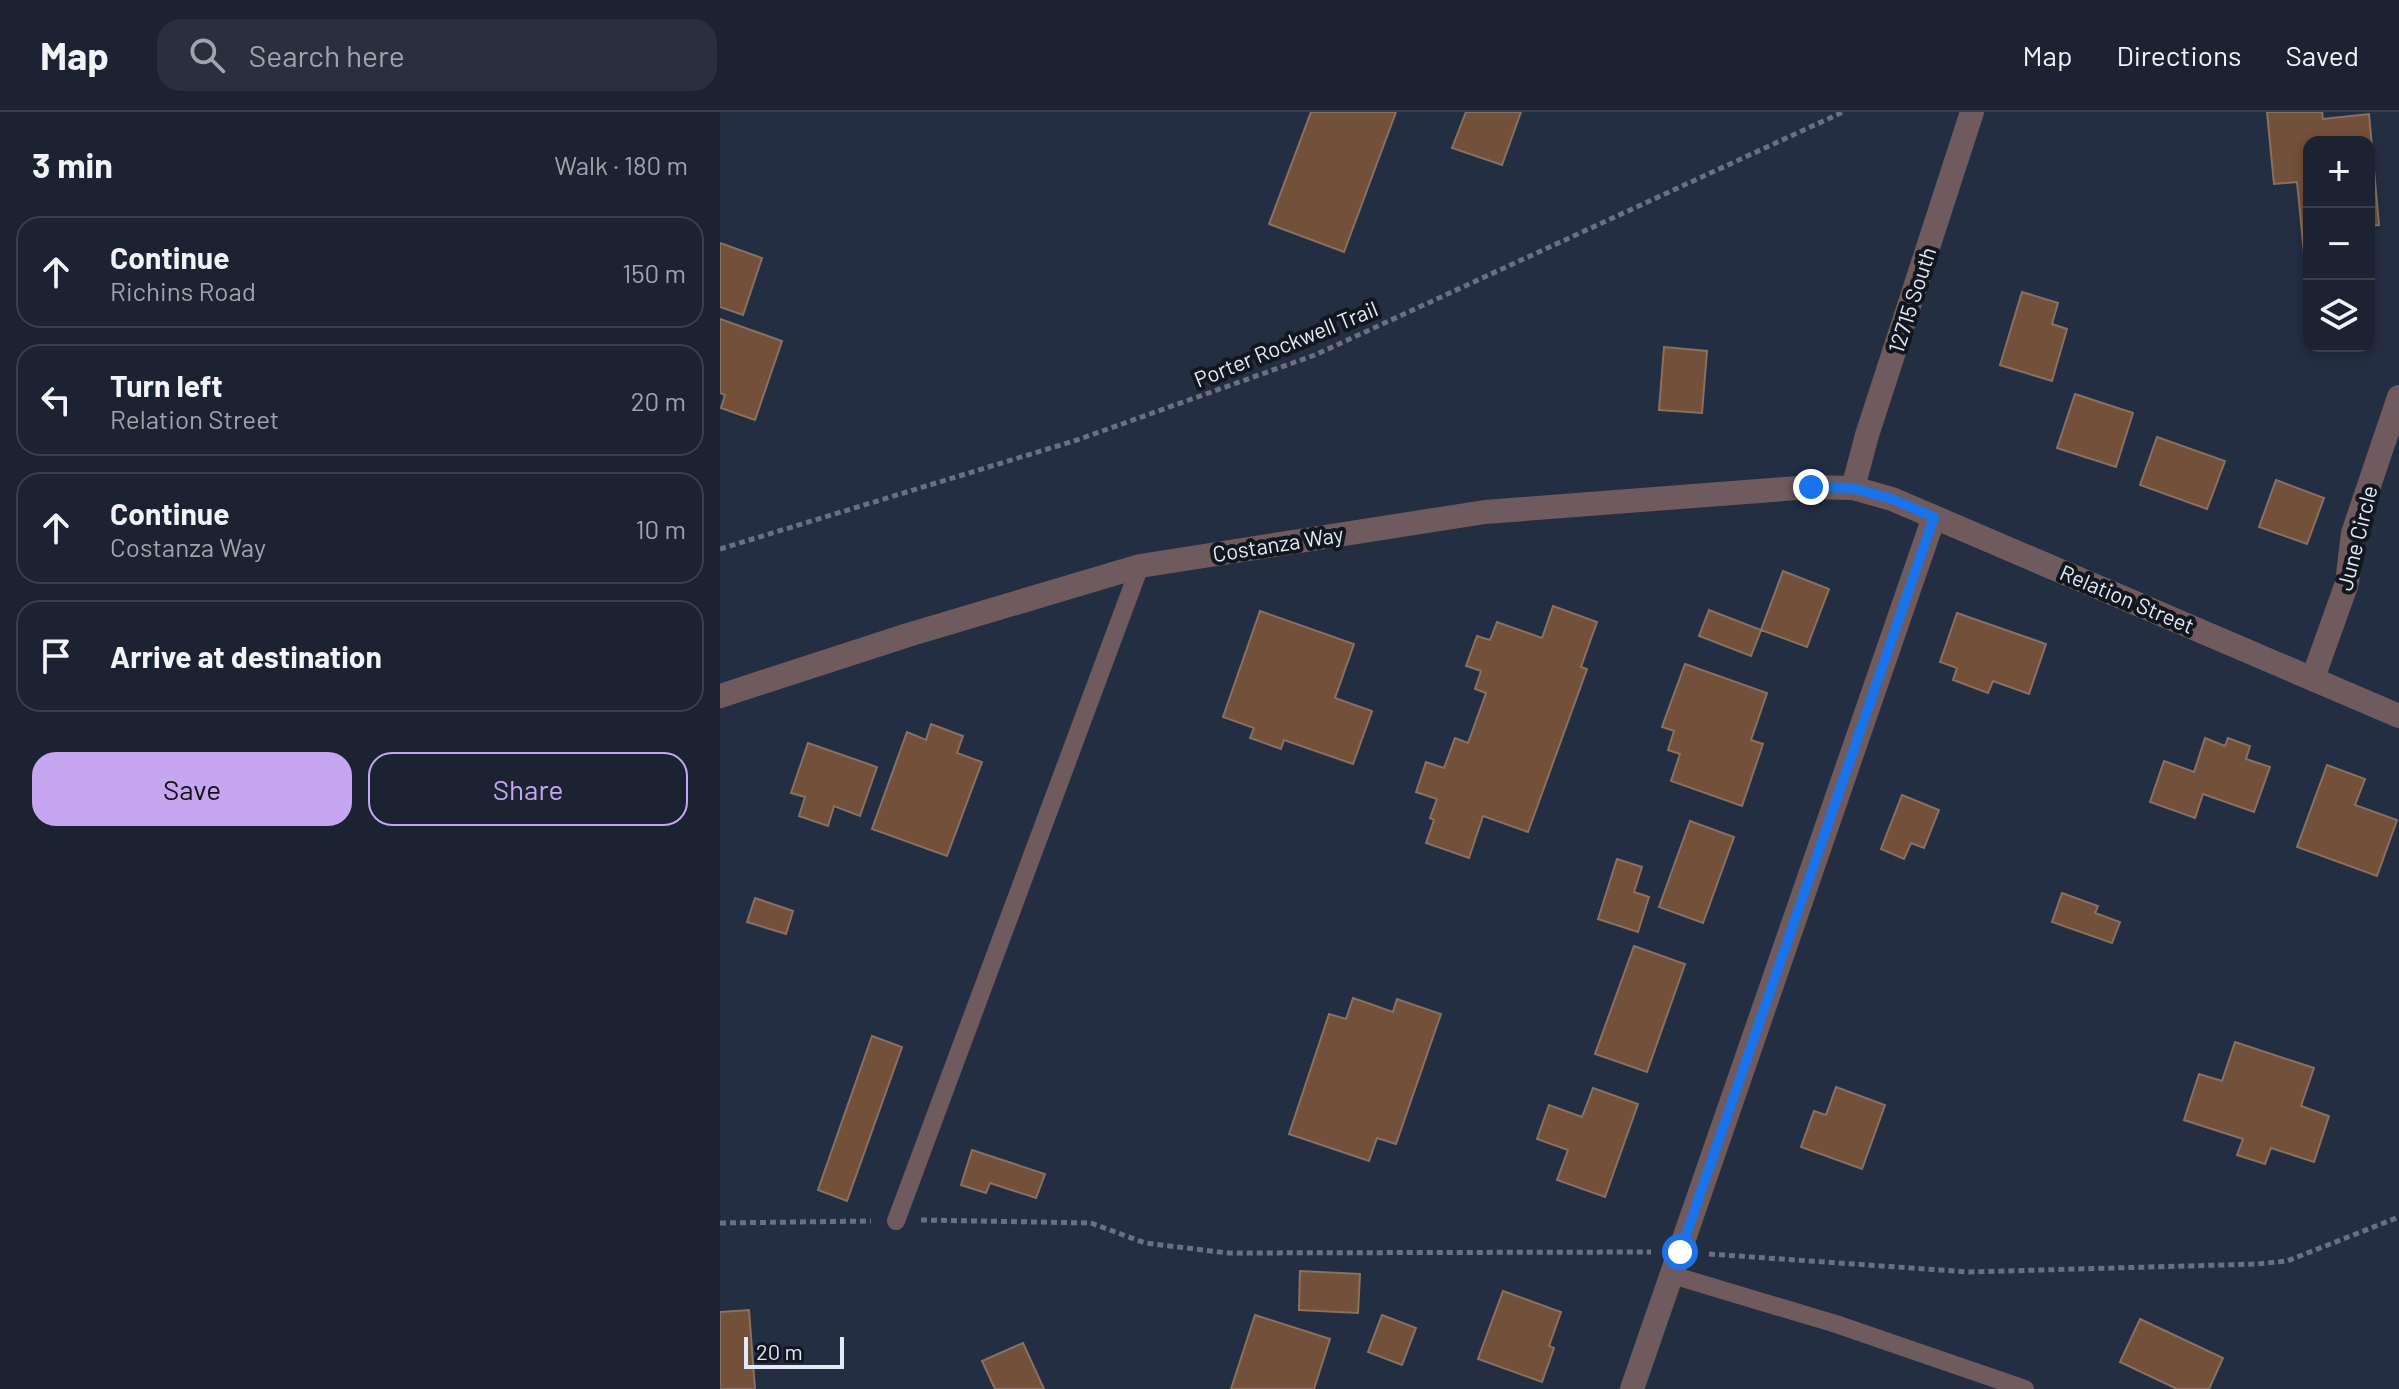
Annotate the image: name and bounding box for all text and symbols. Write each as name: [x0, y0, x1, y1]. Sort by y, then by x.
search box: [157, 19, 717, 91]
text: Map: [40, 32, 109, 78]
icon: search: [185, 33, 229, 77]
text: Search here: [249, 37, 405, 73]
text: Map: [2023, 38, 2072, 72]
text: Directions: [2116, 38, 2242, 72]
text: Saved: [2286, 38, 2359, 72]
map controls: [2303, 136, 2375, 352]
button: +: [2303, 136, 2375, 208]
text: 3 min: [32, 144, 113, 185]
text: Walk · 180 m: [554, 149, 688, 180]
button: −: [2303, 208, 2375, 280]
text: Continue: [110, 239, 230, 275]
street label: 12715 South: [1882, 243, 1940, 356]
icon: ahead: [34, 250, 78, 294]
text: 150 m: [622, 257, 686, 288]
text: Richins Road: [110, 275, 256, 306]
button: layers: [2303, 280, 2375, 352]
street label: Porter Rockwell Trail: [1190, 294, 1381, 392]
text: Turn left: [110, 367, 223, 403]
icon: left: [34, 378, 78, 422]
text: 20 m: [631, 385, 686, 416]
text: Relation Street: [110, 403, 279, 434]
route end: [1793, 469, 1829, 505]
street label: June Circle: [2330, 483, 2382, 593]
text: Continue: [110, 495, 230, 531]
icon: ahead: [34, 506, 78, 550]
text: 10 m: [636, 513, 686, 544]
street label: Costanza Way: [1211, 520, 1345, 566]
text: Costanza Way: [110, 531, 266, 562]
street label: Relation Street: [2056, 558, 2198, 638]
icon: arrive: [34, 634, 78, 678]
text: Arrive at destination: [110, 638, 382, 674]
button: Save: [32, 752, 352, 826]
button: Share: [368, 752, 688, 826]
route start: [1662, 1234, 1698, 1270]
scale bar: [744, 1333, 844, 1369]
text: 20 m: [756, 1338, 803, 1364]

